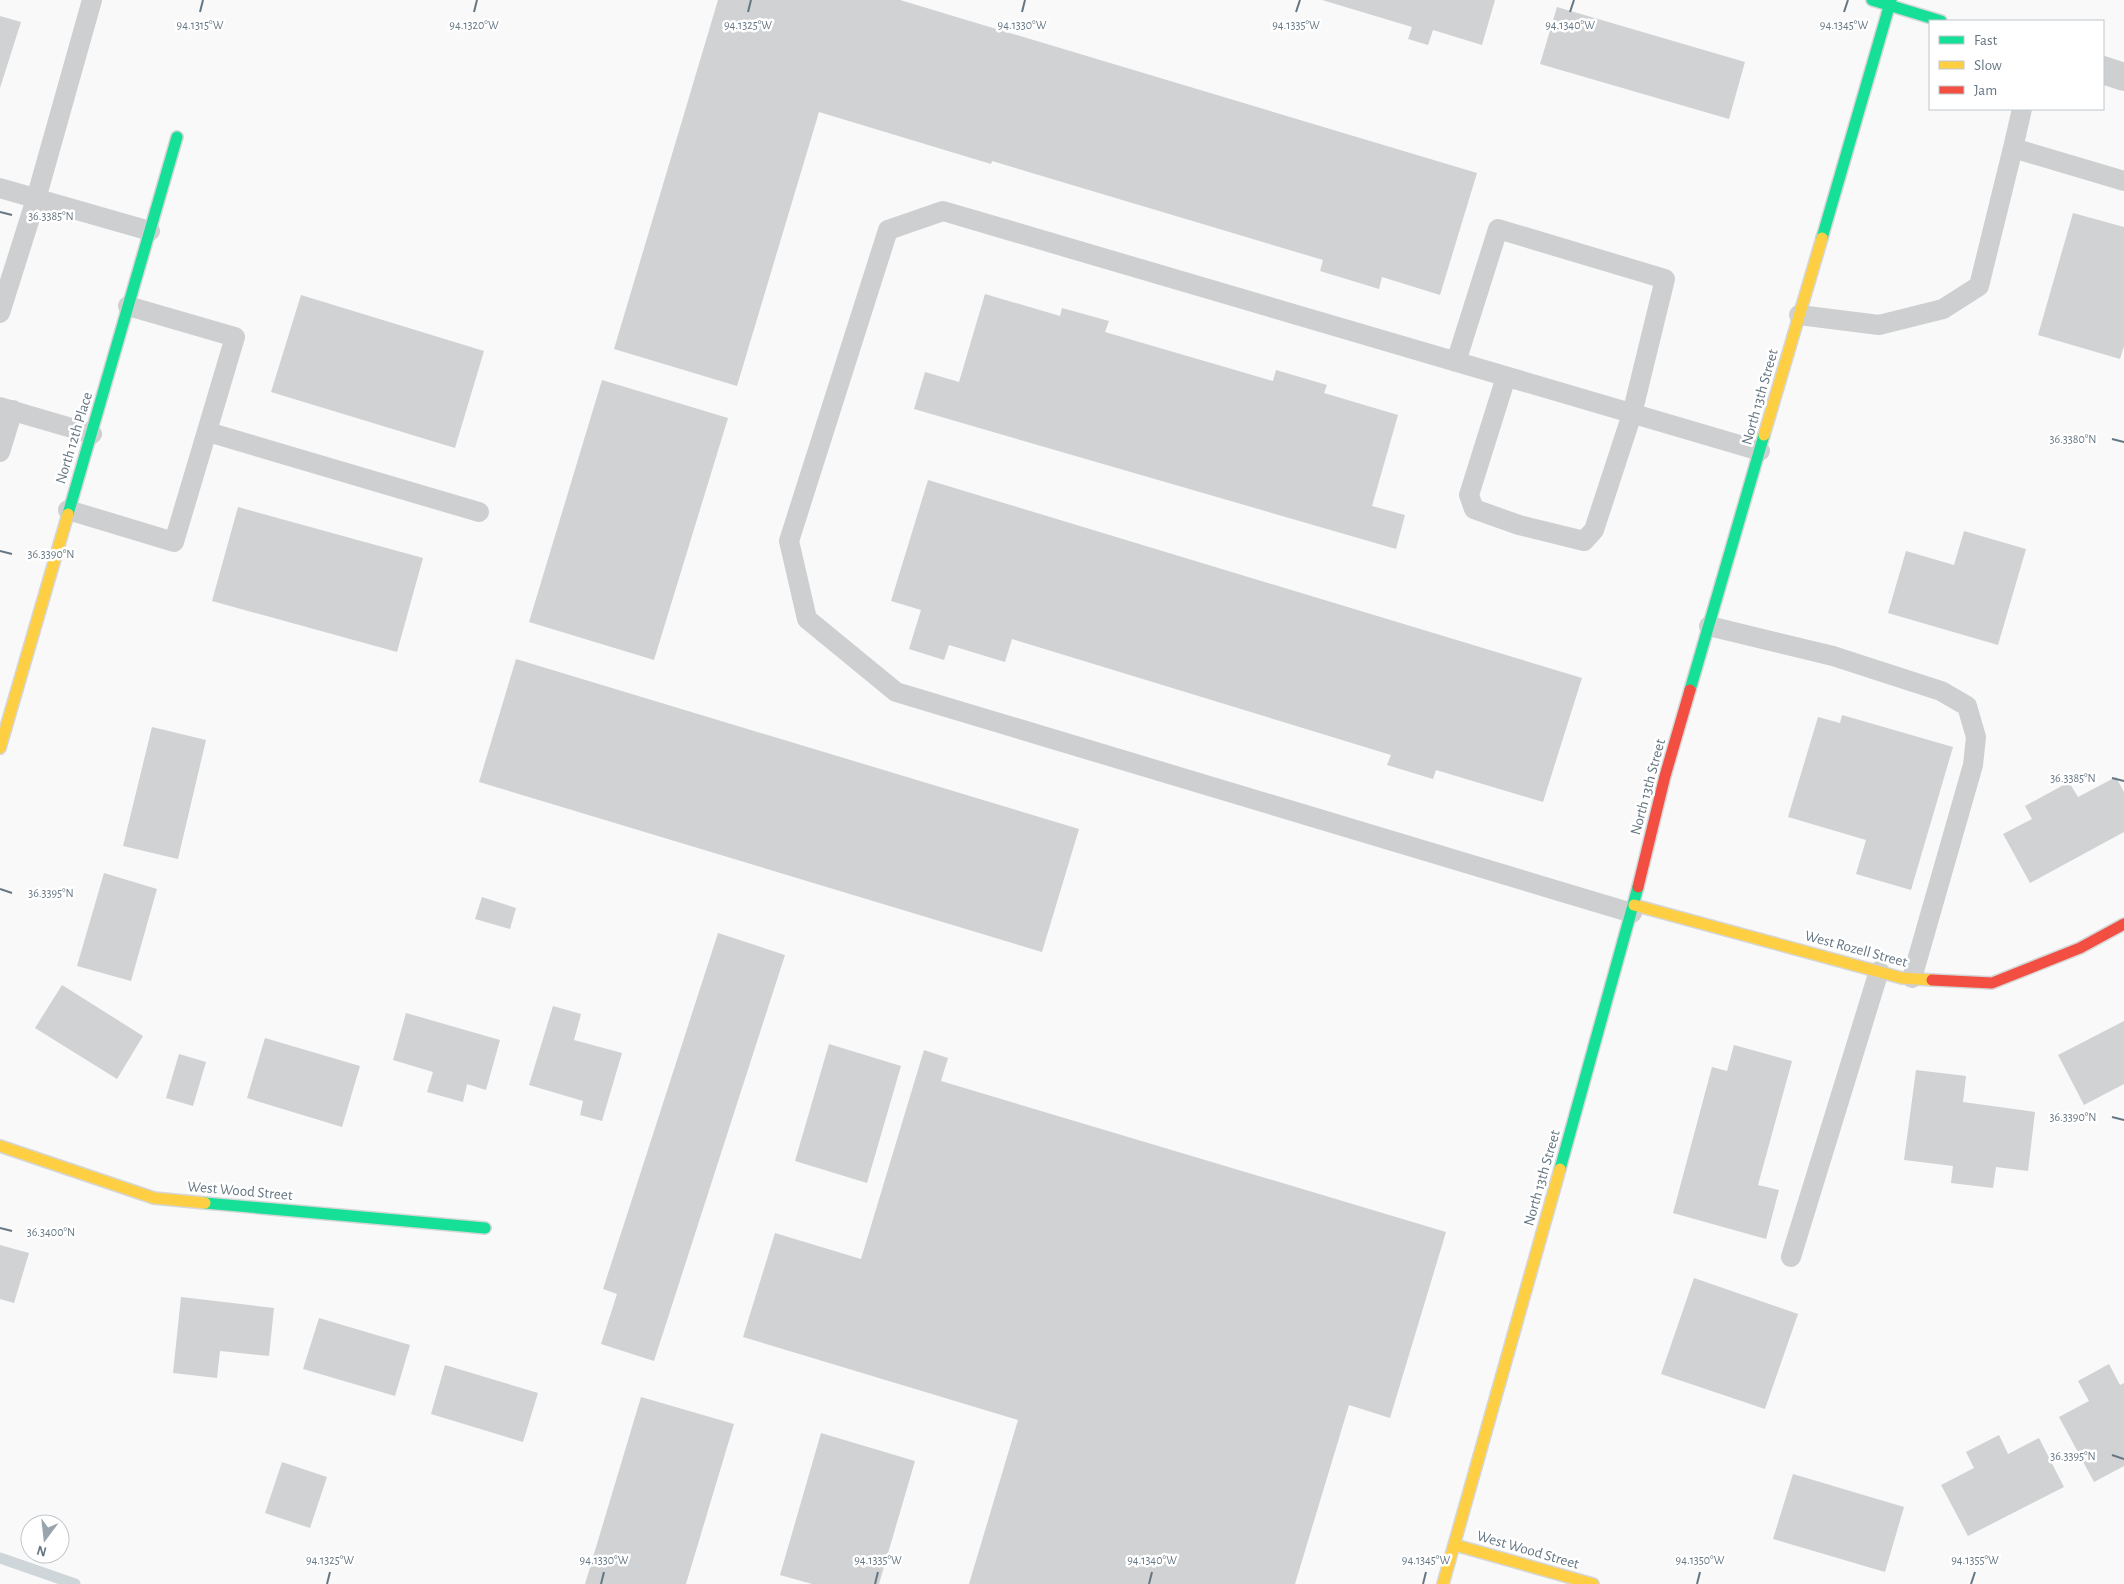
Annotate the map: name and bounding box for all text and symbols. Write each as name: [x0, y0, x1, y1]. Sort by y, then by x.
text: 94.1315°W: [177, 19, 224, 31]
text: 94.1320°W: [449, 19, 499, 31]
text: 94.1325°W: [724, 19, 772, 31]
text: 94.1330°W: [998, 19, 1047, 31]
text: 94.1335°W: [1272, 19, 1320, 31]
text: 94.1340°W: [1545, 19, 1595, 31]
text: 94.1345°W: [1820, 19, 1868, 31]
legend: [1929, 20, 2104, 110]
text: Fast: [1974, 33, 1998, 48]
text: Slow: [1974, 58, 2002, 73]
text: Jam: [1974, 83, 1997, 98]
text: 36.3385°N: [28, 210, 74, 222]
street label: North 13th Street: [1739, 347, 1781, 447]
street label: North 12th Place: [53, 390, 95, 486]
text: 36.3380°N: [2050, 433, 2096, 445]
text: 36.3390°N: [28, 548, 74, 560]
street label: North 13th Street: [1628, 737, 1668, 837]
text: 36.3385°N: [2050, 772, 2096, 784]
text: 36.3395°N: [28, 887, 74, 899]
street label: West Rozell Street: [1803, 928, 1909, 970]
text: 36.3390°N: [2050, 1111, 2096, 1123]
street label: North 13th Street: [1521, 1128, 1563, 1228]
street label: West Wood Street: [187, 1179, 293, 1203]
text: 36.3400°N: [27, 1226, 75, 1238]
text: 36.3395°N: [2050, 1450, 2096, 1462]
north arrow: [20, 1514, 70, 1564]
street label: West Wood Street: [1475, 1528, 1581, 1572]
text: N: [35, 1543, 48, 1559]
text: 94.1325°W: [306, 1554, 354, 1566]
text: 94.1330°W: [580, 1554, 629, 1566]
text: 94.1335°W: [854, 1554, 902, 1566]
text: 94.1340°W: [1127, 1554, 1177, 1566]
text: 94.1345°W: [1402, 1554, 1450, 1566]
text: 94.1350°W: [1676, 1554, 1725, 1566]
text: 94.1355°W: [1951, 1554, 1999, 1566]

